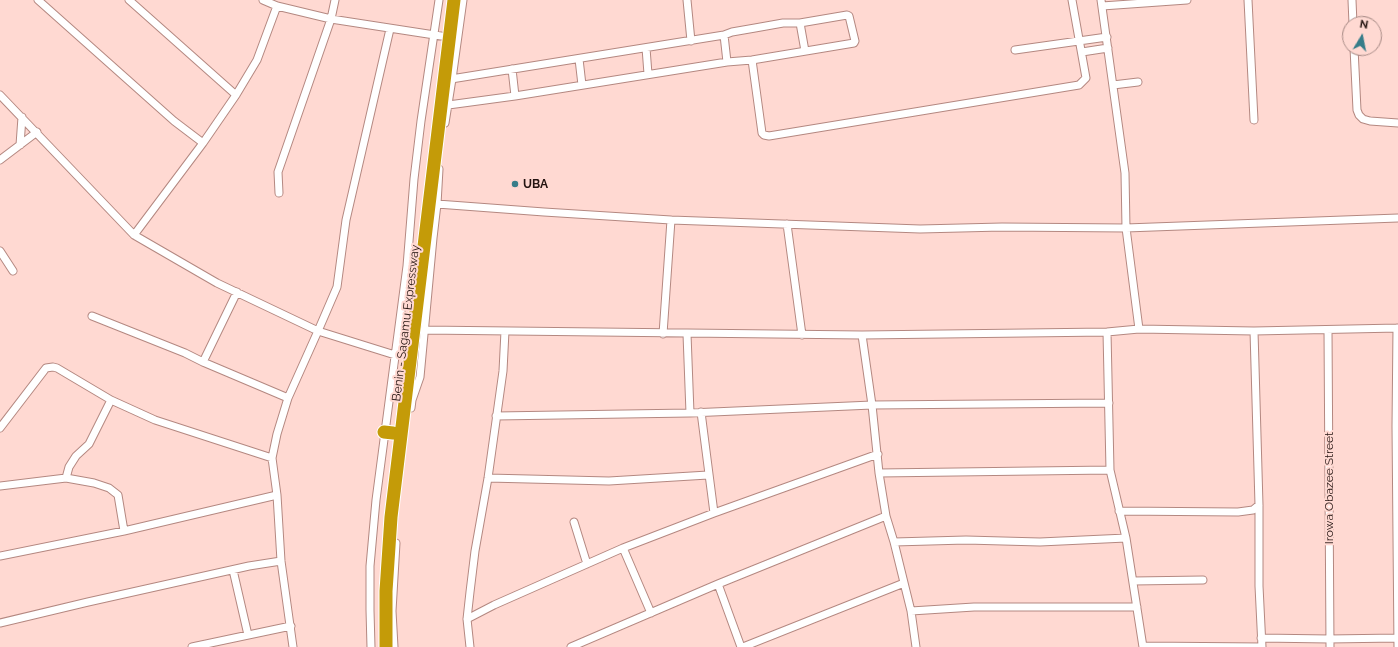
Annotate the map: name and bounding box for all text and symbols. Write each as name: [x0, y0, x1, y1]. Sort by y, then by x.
north arrow: [1342, 16, 1382, 56]
text: N: [1359, 18, 1369, 32]
place label: UBA: [523, 177, 548, 191]
marker: UBA: [510, 179, 520, 189]
street label: Benin - Sagamu Expressway: [389, 244, 423, 402]
street label: Irowa Obazee Street: [1322, 432, 1336, 544]

